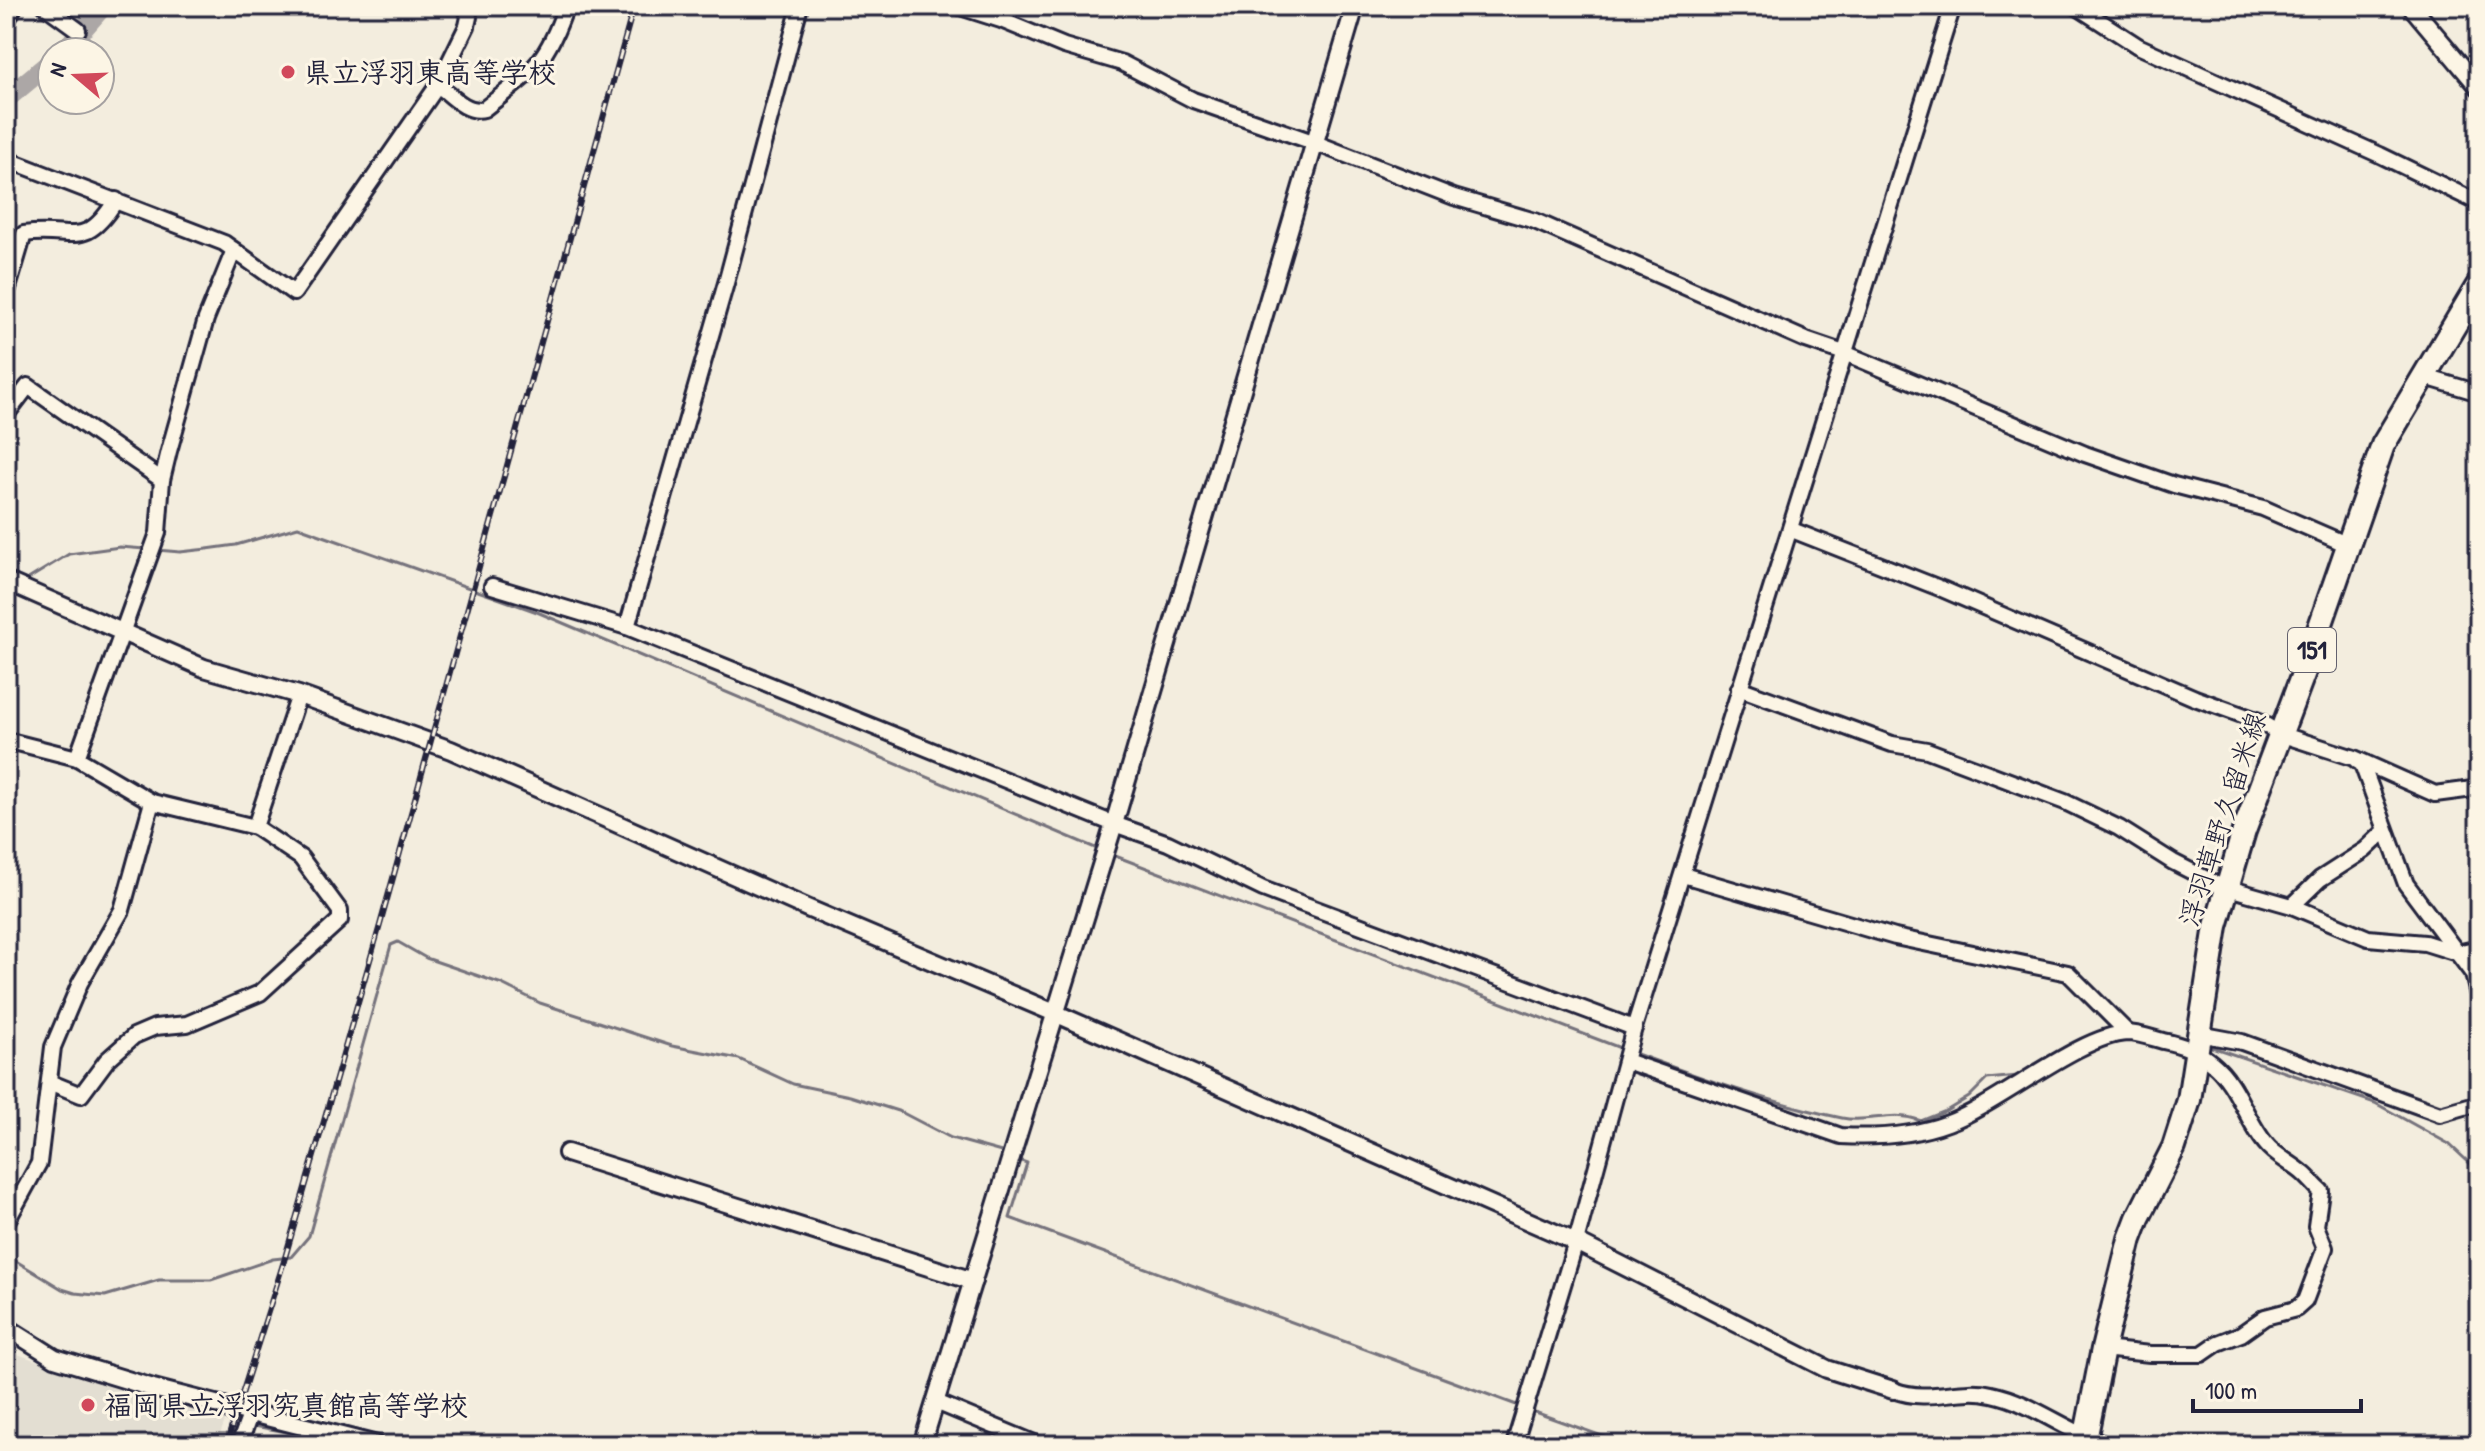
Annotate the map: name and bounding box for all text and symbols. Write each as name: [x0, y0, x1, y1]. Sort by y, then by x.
north arrow: [36, 36, 116, 116]
place label: 県立浮羽東高等学校: [304, 53, 556, 91]
text: N: [41, 59, 73, 80]
marker: 県立浮羽東高等学校: [279, 63, 297, 81]
road number: 151: [2288, 628, 2336, 672]
street label: 浮羽草野久留米線: [2169, 707, 2275, 931]
scale bar: [2193, 1363, 2361, 1413]
text: 100 m: [2205, 1374, 2257, 1406]
place label: 福岡県立浮羽究真館高等学校: [104, 1386, 468, 1424]
marker: 福岡県立浮羽究真館高等学校: [79, 1396, 97, 1414]

